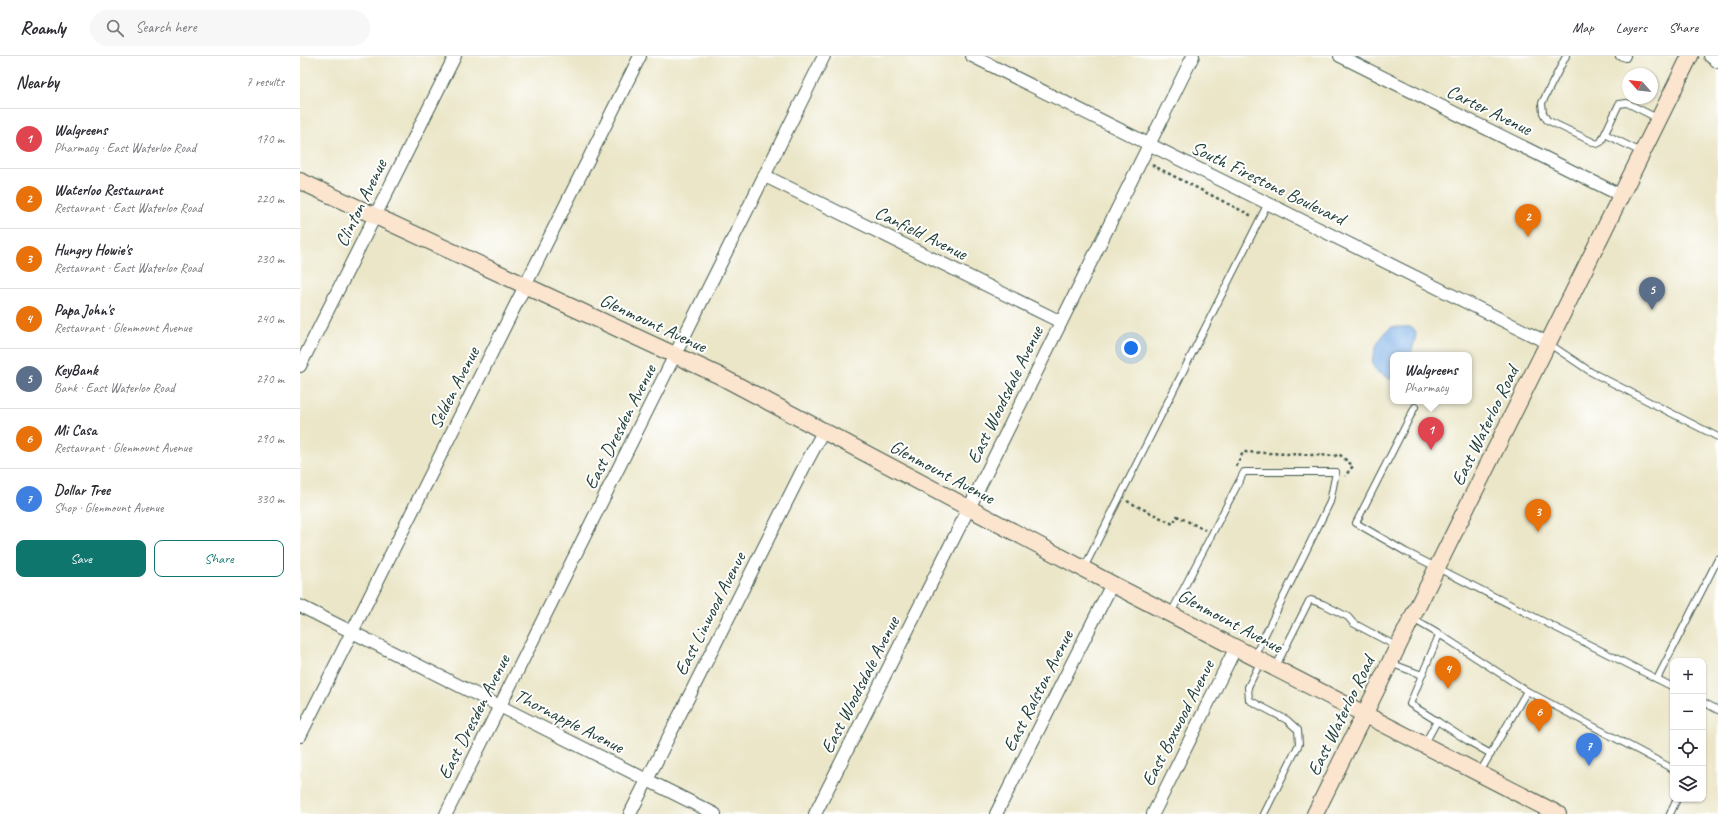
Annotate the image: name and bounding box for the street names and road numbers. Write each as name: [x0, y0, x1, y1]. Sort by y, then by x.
street label: Carter Avenue: [1443, 79, 1537, 142]
street label: South Firestone Boulevard: [1187, 135, 1352, 232]
street label: Clinton Avenue: [330, 154, 393, 251]
street label: Canfield Avenue: [871, 200, 973, 266]
street label: Glenmount Avenue: [596, 288, 712, 359]
street label: East Woodsdale Avenue: [961, 321, 1049, 468]
street label: Selden Avenue: [423, 341, 486, 433]
street label: East Dresden Avenue: [578, 359, 663, 493]
street label: East Waterloo Road: [1446, 359, 1526, 490]
street label: Glenmount Avenue: [886, 434, 1000, 510]
street label: East Linwood Avenue: [669, 547, 752, 680]
street label: Glenmount Avenue: [1174, 583, 1288, 659]
street label: East Woodsdale Avenue: [815, 611, 906, 757]
street label: East Ralston Avenue: [997, 625, 1080, 756]
street label: East Dresden Avenue: [432, 649, 517, 783]
street label: East Waterloo Road: [1302, 649, 1382, 780]
street label: East Boxwood Avenue: [1136, 655, 1221, 790]
street label: Thornapple Avenue: [510, 683, 629, 760]

